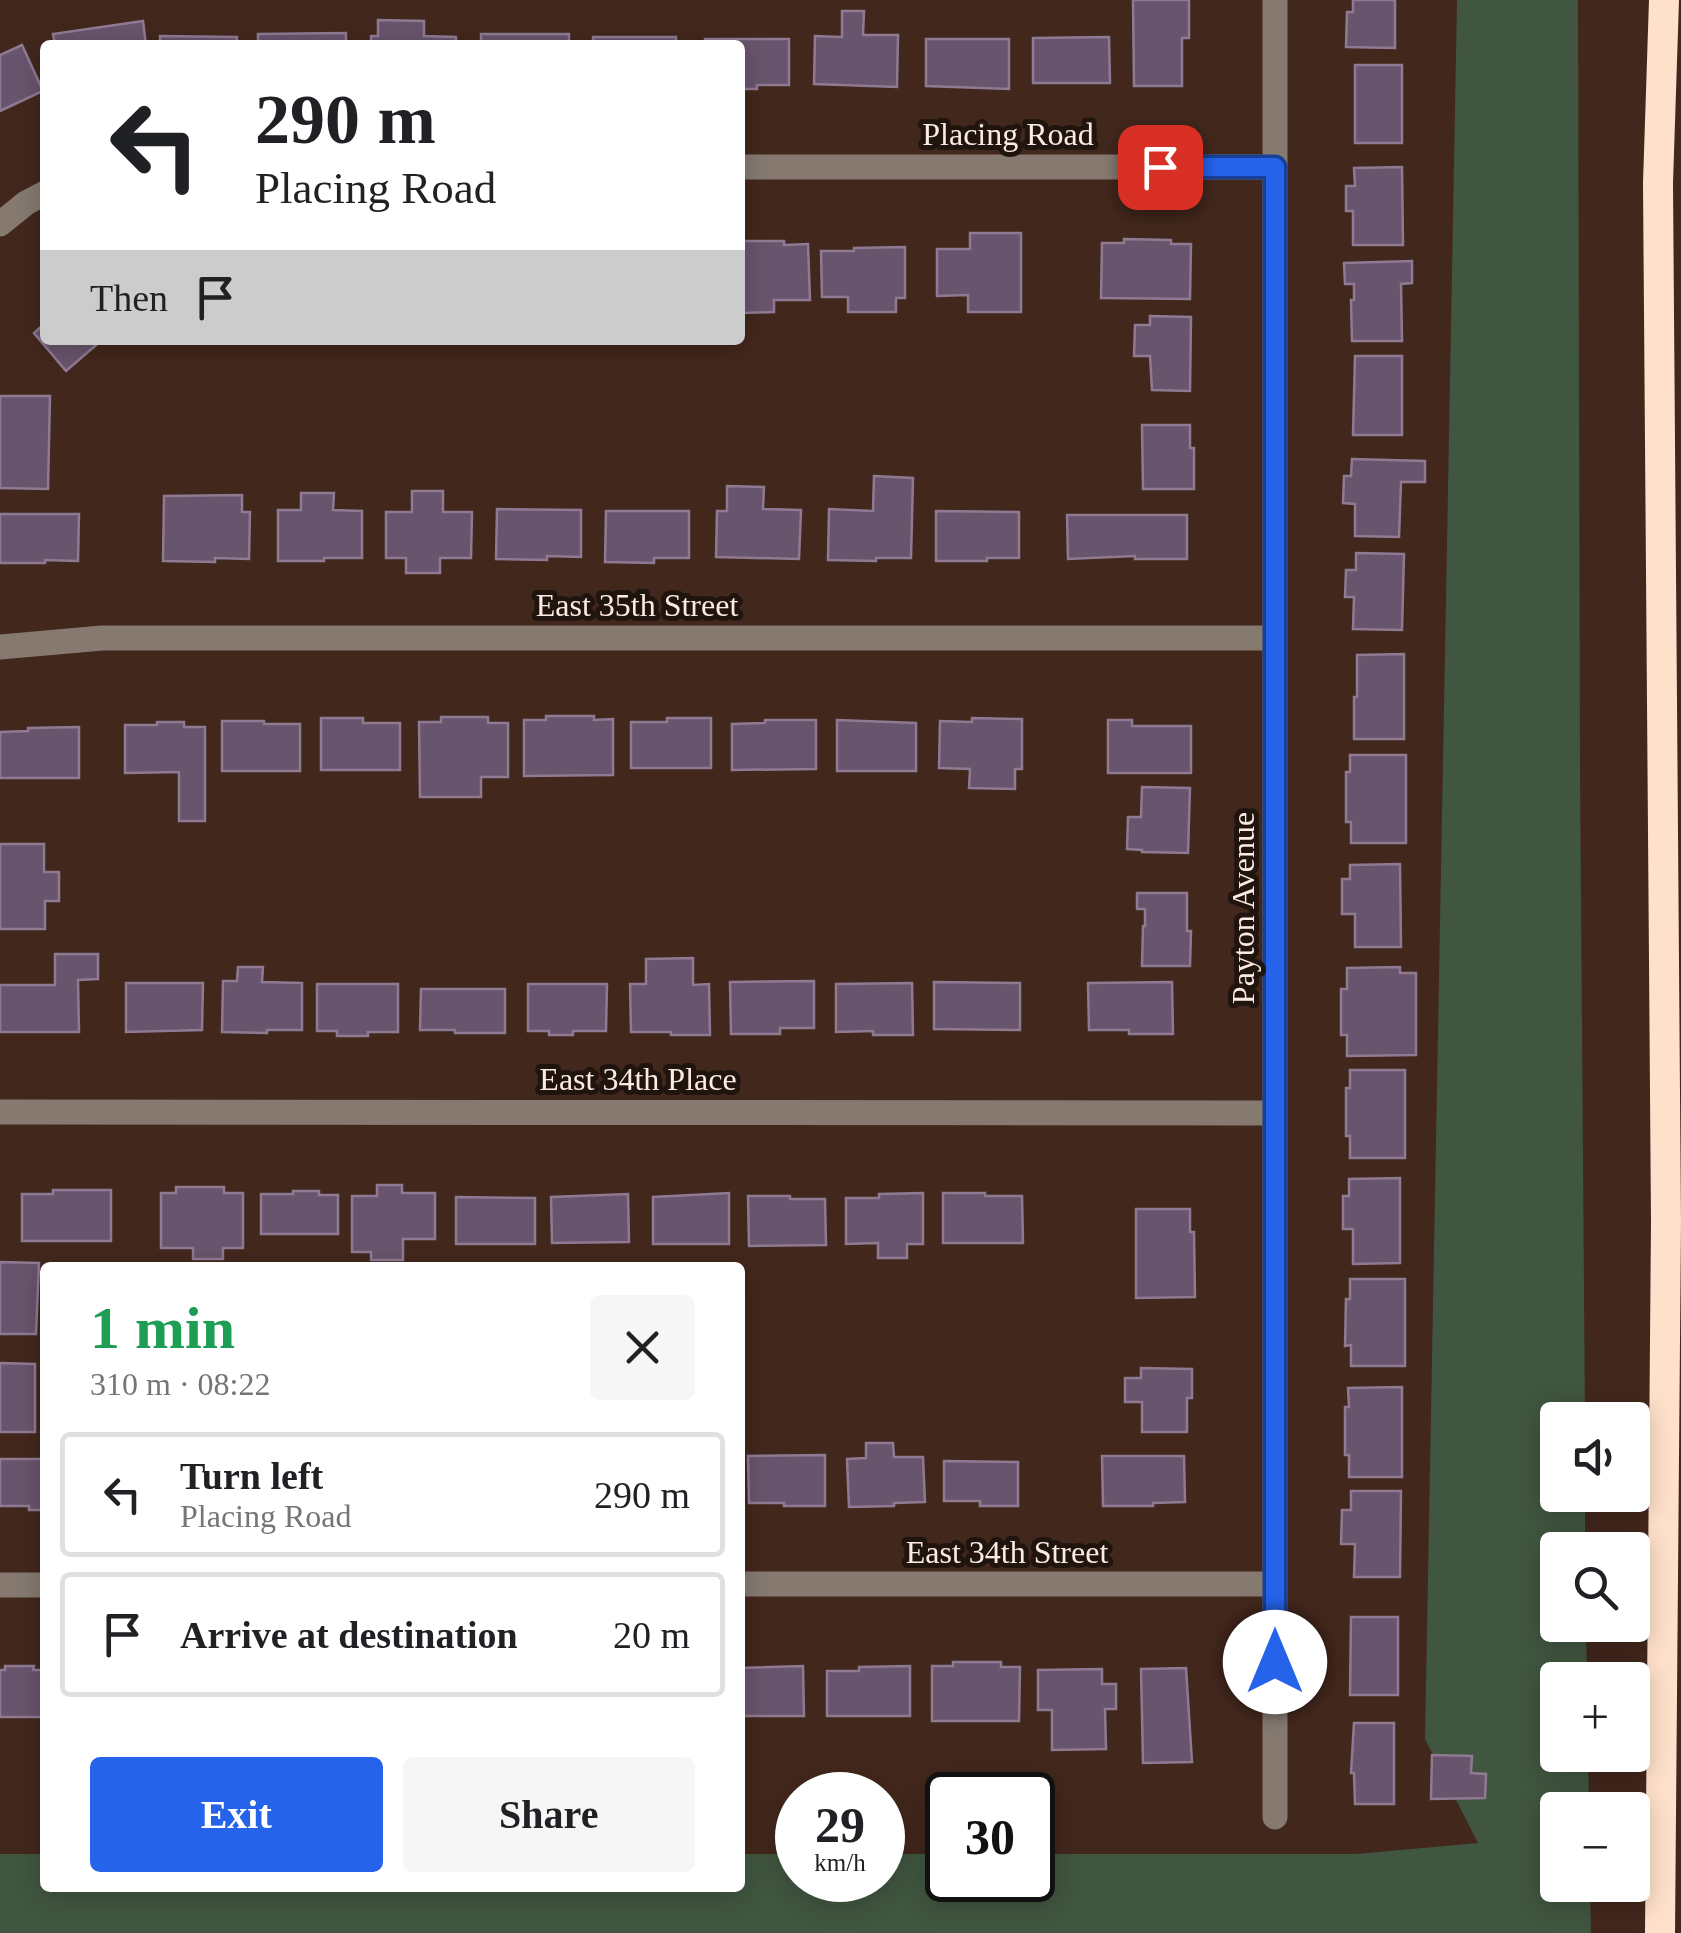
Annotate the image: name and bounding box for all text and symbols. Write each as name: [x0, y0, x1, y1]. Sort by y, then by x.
icon: left: [90, 80, 220, 210]
text: 290 m: [255, 81, 436, 158]
street label: Placing Road: [922, 116, 1094, 152]
pin: [1118, 125, 1203, 210]
icon: arrive: [1133, 140, 1188, 195]
text: Placing Road: [255, 163, 496, 213]
icon: arrive: [188, 270, 243, 325]
text: Then: [90, 277, 168, 319]
street label: East 35th Street: [536, 587, 738, 623]
street label: Payton Avenue: [1225, 812, 1261, 1004]
street label: East 34th Place: [539, 1061, 737, 1097]
text: 1 min: [90, 1295, 235, 1361]
button: close: [590, 1295, 695, 1400]
text: 310 m · 08:22: [90, 1366, 270, 1402]
map controls: [1540, 1402, 1650, 1902]
button: sound: [1540, 1402, 1650, 1512]
text: Turn left: [180, 1455, 323, 1497]
icon: left: [95, 1467, 150, 1522]
text: 290 m: [594, 1474, 690, 1516]
text: Placing Road: [180, 1498, 352, 1534]
button: search: [1540, 1532, 1650, 1642]
street label: East 34th Street: [906, 1534, 1108, 1570]
icon: arrive: [95, 1607, 150, 1662]
position arrow: [1223, 1610, 1327, 1714]
text: Arrive at destination: [180, 1614, 518, 1656]
text: 20 m: [613, 1614, 690, 1656]
button: +: [1540, 1662, 1650, 1772]
button: Exit: [90, 1757, 383, 1872]
button: Share: [403, 1757, 695, 1872]
speed limit sign: 30: [925, 1772, 1055, 1902]
button: −: [1540, 1792, 1650, 1902]
text: 29: [815, 1797, 865, 1853]
text: km/h: [814, 1849, 866, 1876]

